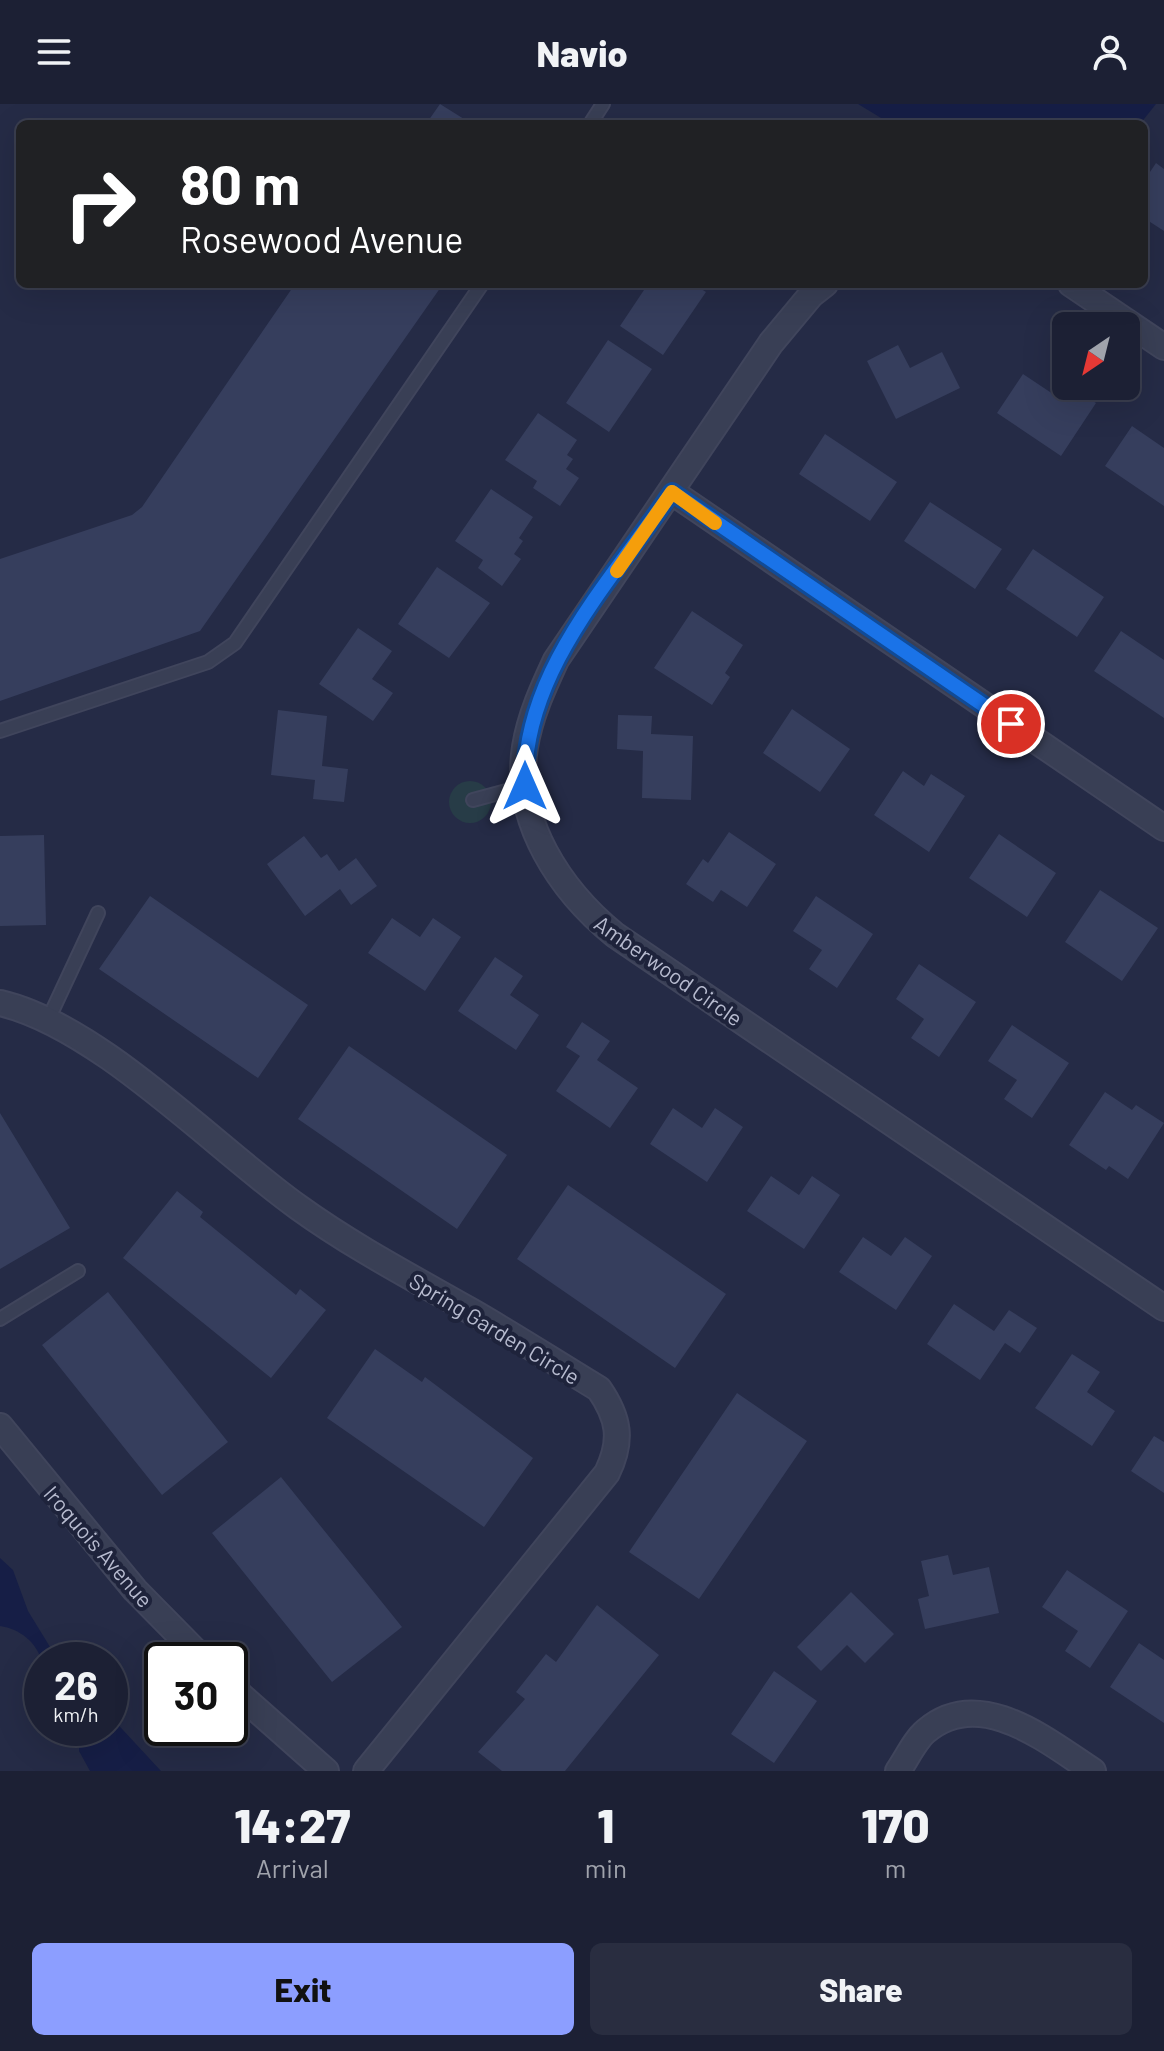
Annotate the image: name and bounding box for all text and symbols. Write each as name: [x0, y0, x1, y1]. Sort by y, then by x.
icon: menu: [32, 30, 76, 74]
icon: person: [1088, 30, 1132, 74]
text: Navio: [536, 31, 628, 74]
text: 80 m: [180, 149, 300, 216]
icon: right: [48, 152, 152, 256]
text: Rosewood Avenue: [180, 217, 463, 260]
north arrow: [1052, 312, 1140, 400]
map controls: [1052, 312, 1140, 400]
pin: [977, 690, 1045, 758]
icon: arrive: [989, 702, 1033, 746]
position arrow: [483, 744, 567, 828]
street label: Amberwood Circle: [590, 909, 748, 1031]
street label: Spring Garden Circle: [405, 1267, 585, 1389]
street label: Iroquois Avenue: [39, 1480, 159, 1612]
speed limit sign: 30: [144, 1642, 248, 1746]
text: 26: [54, 1660, 98, 1708]
text: km/h: [53, 1702, 99, 1726]
text: 14:27: [234, 1795, 351, 1853]
text: 1: [597, 1795, 614, 1853]
text: 170: [861, 1795, 930, 1853]
text: Arrival: [256, 1852, 329, 1883]
text: min: [585, 1852, 627, 1883]
text: m: [885, 1852, 906, 1883]
button: Exit: [32, 1943, 574, 2035]
button: Share: [590, 1943, 1132, 2035]

